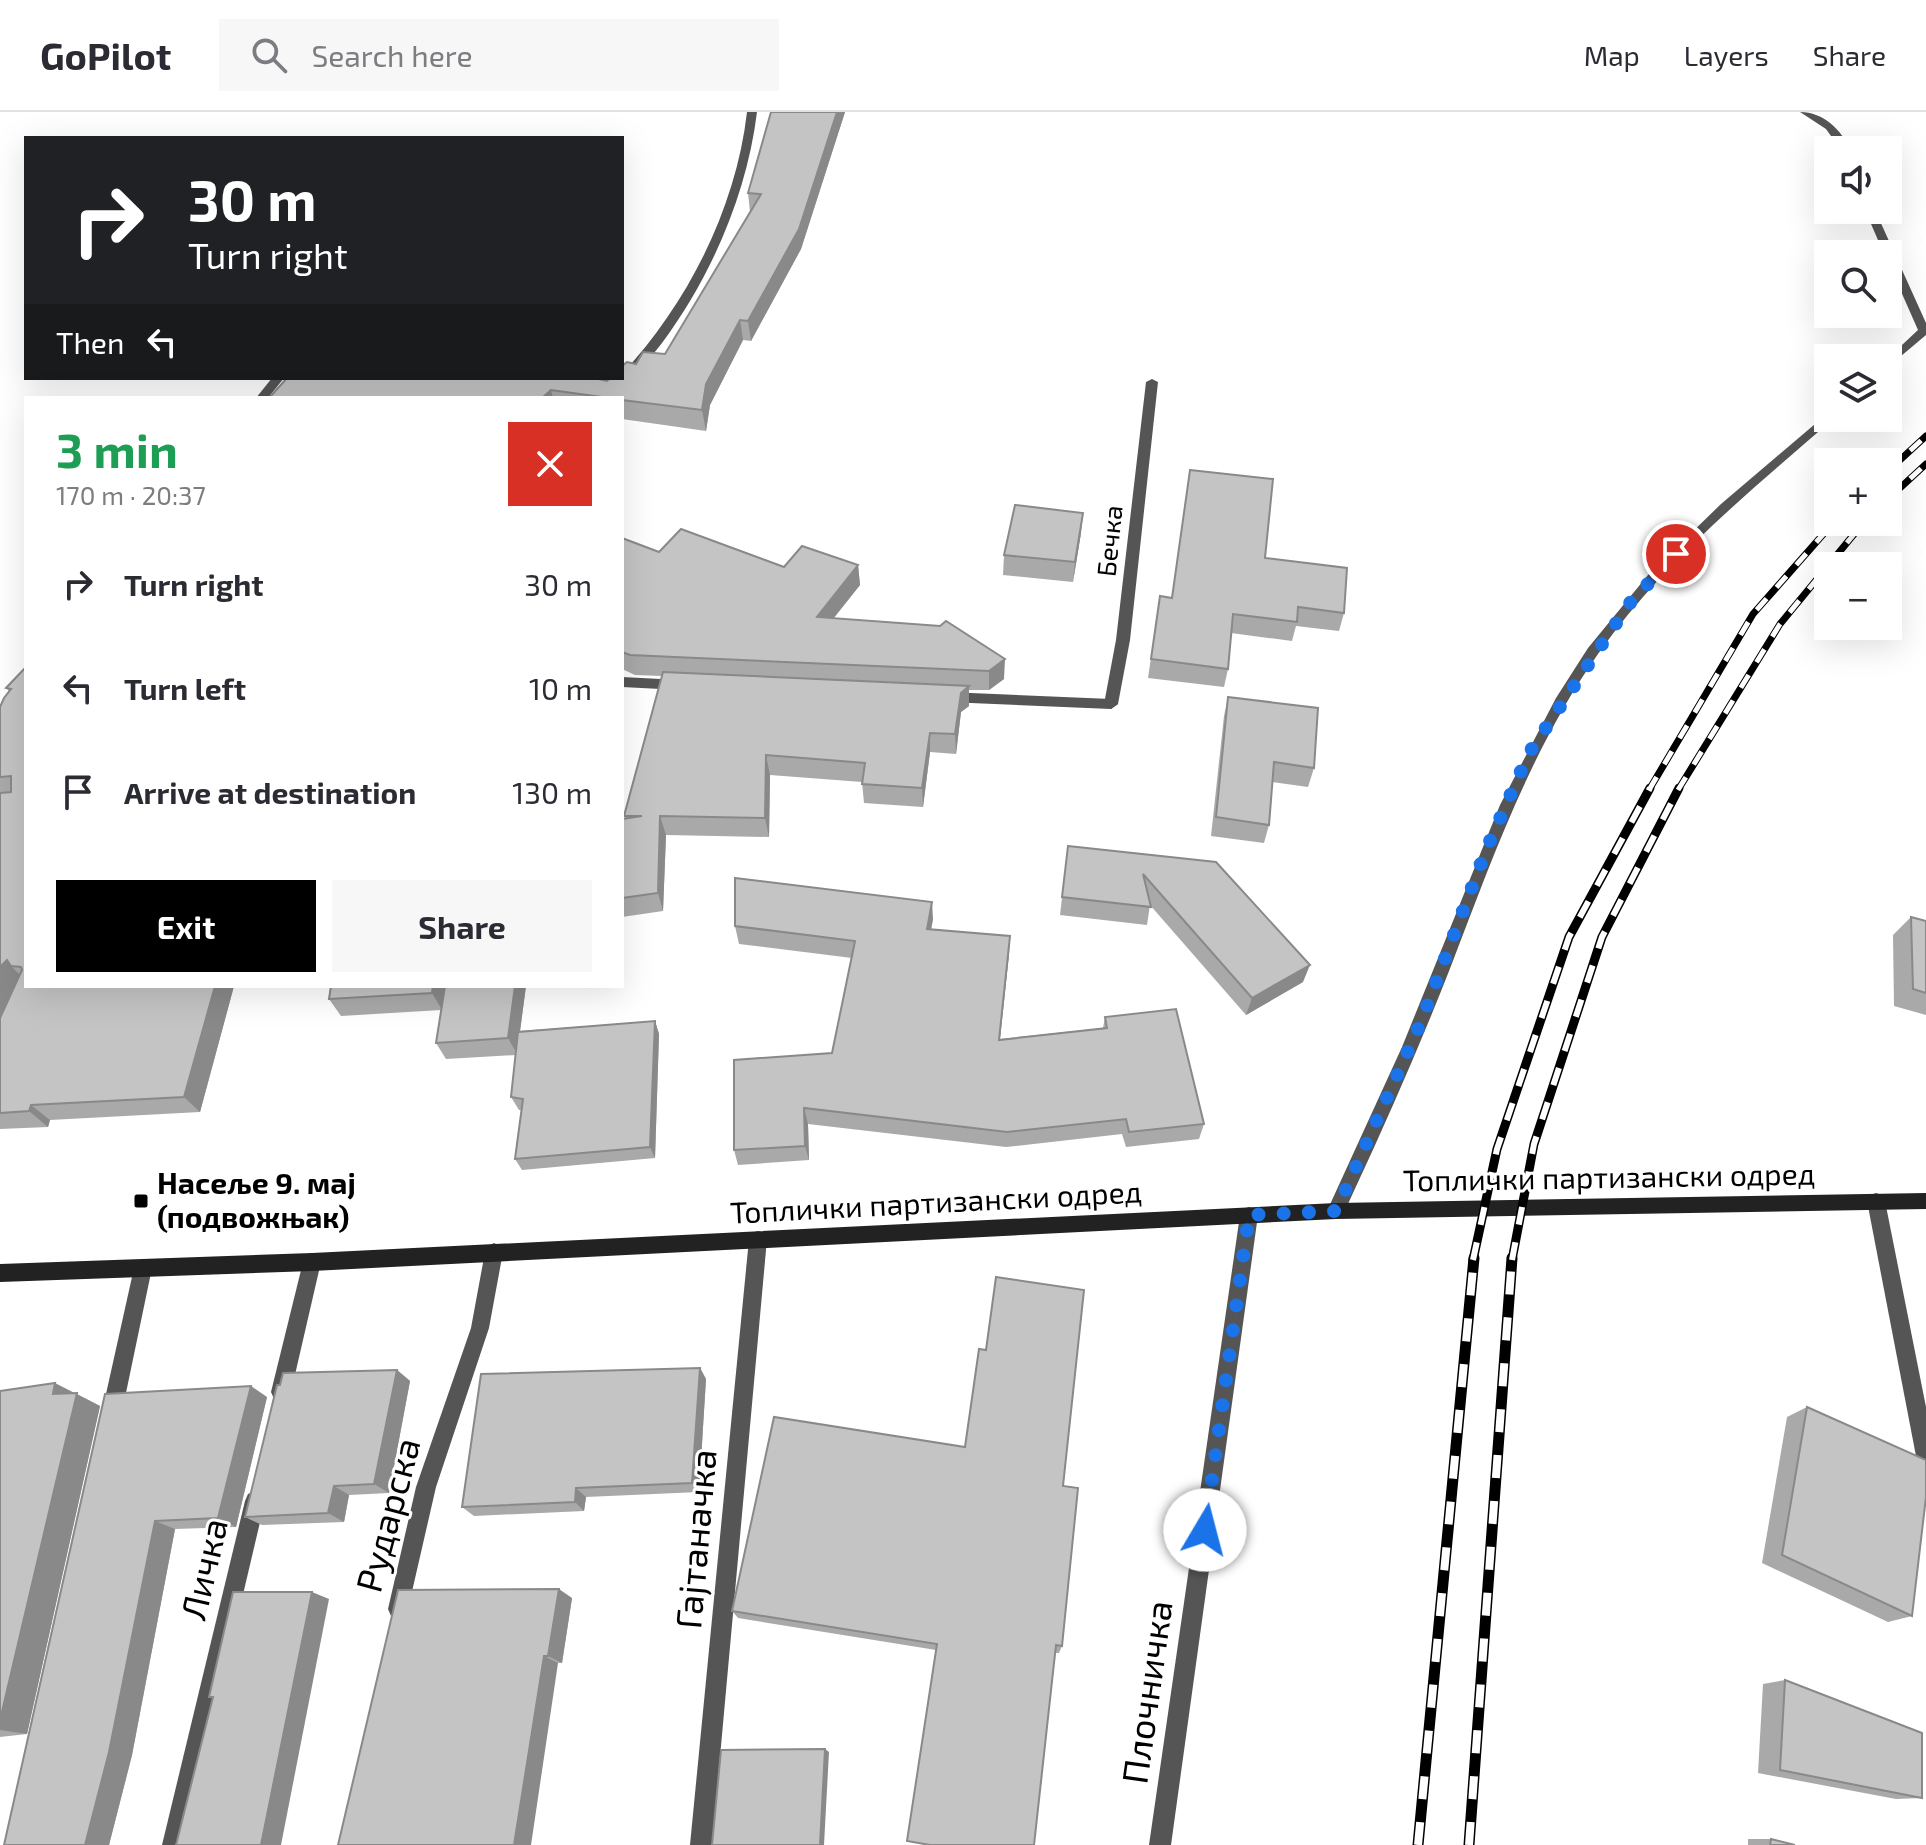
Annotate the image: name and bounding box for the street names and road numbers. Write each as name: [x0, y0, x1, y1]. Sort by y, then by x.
street label: Бечка: [1089, 504, 1128, 578]
street label: Топлички партизански одред: [1403, 1154, 1815, 1198]
street label: Топлички партизански одред: [729, 1172, 1143, 1230]
street label: Рударска: [345, 1433, 429, 1597]
street label: Гајтаначка: [665, 1447, 724, 1630]
street label: Личка: [170, 1514, 235, 1624]
street label: Плочничка: [1111, 1597, 1180, 1786]

